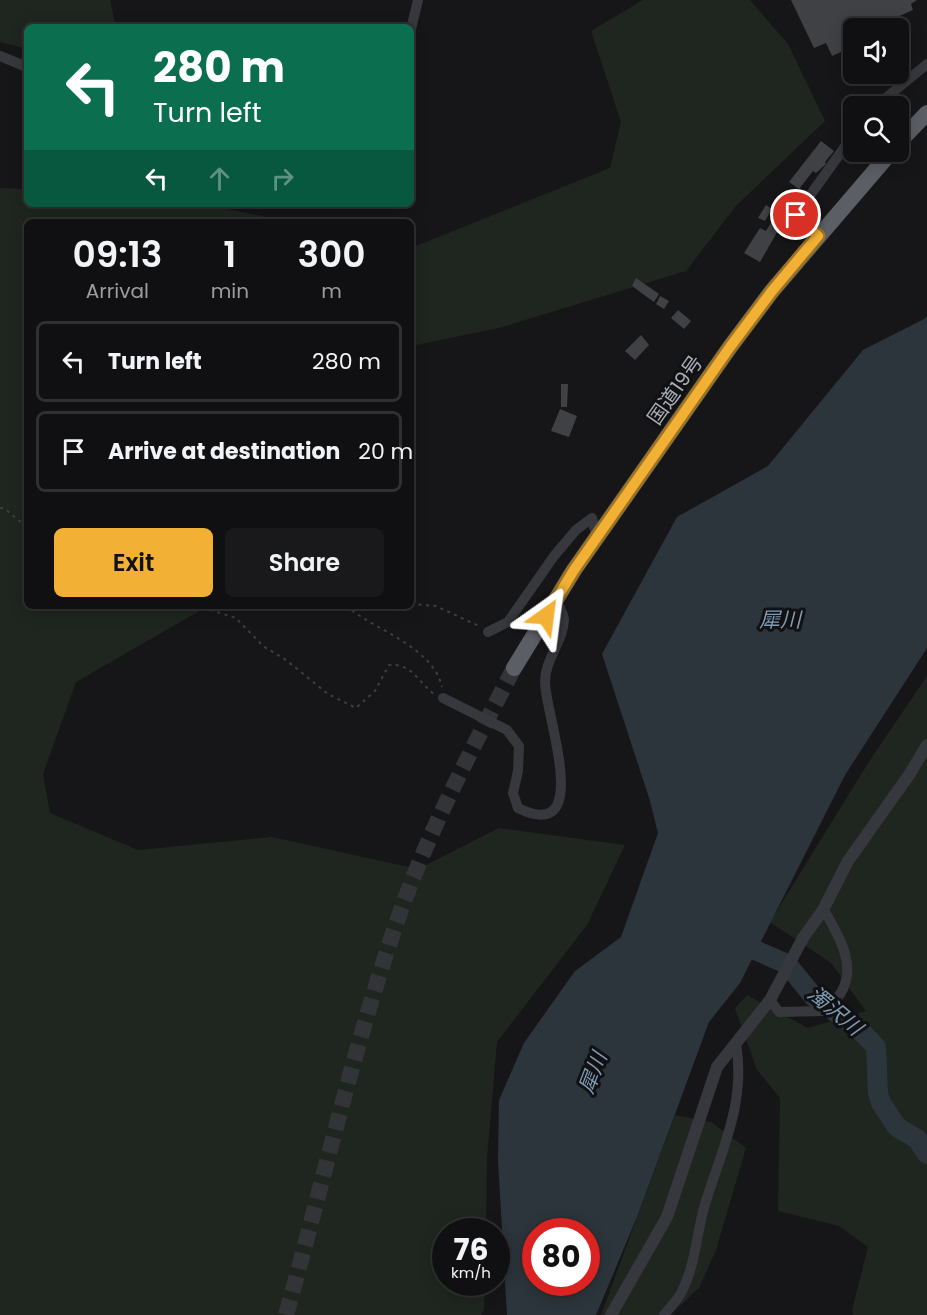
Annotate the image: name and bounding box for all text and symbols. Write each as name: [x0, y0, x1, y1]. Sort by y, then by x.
map controls: [843, 18, 909, 162]
button: sound: [843, 18, 909, 84]
text: 280 m: [153, 38, 285, 97]
icon: left: [54, 48, 132, 126]
text: Turn left: [153, 94, 262, 131]
button: search: [843, 96, 909, 162]
icon: left: [140, 162, 173, 195]
icon: ahead: [203, 162, 236, 195]
icon: right: [266, 162, 299, 195]
pin: [770, 189, 821, 240]
icon: arrive: [779, 198, 812, 231]
text: 09:13: [72, 229, 162, 280]
text: 1: [223, 229, 236, 280]
text: 300: [297, 229, 366, 280]
text: Arrival: [86, 277, 149, 305]
text: min: [211, 277, 249, 305]
text: m: [321, 277, 342, 305]
icon: left: [57, 345, 90, 378]
text: Turn left: [108, 346, 202, 377]
text: 280 m: [312, 346, 381, 377]
street label: 国道19号: [641, 350, 709, 430]
icon: arrive: [57, 435, 90, 468]
text: Arrive at destination: [108, 436, 340, 467]
text: 20 m: [358, 436, 413, 467]
button: Exit: [54, 528, 213, 597]
button: Share: [225, 528, 384, 597]
position arrow: [514, 584, 578, 648]
water label: 犀川: [759, 605, 803, 634]
water label: 濁沢川: [802, 979, 870, 1043]
water label: 犀川: [571, 1046, 614, 1098]
speed limit sign: 80: [522, 1218, 600, 1296]
text: 76: [453, 1228, 489, 1271]
text: km/h: [451, 1262, 491, 1283]

